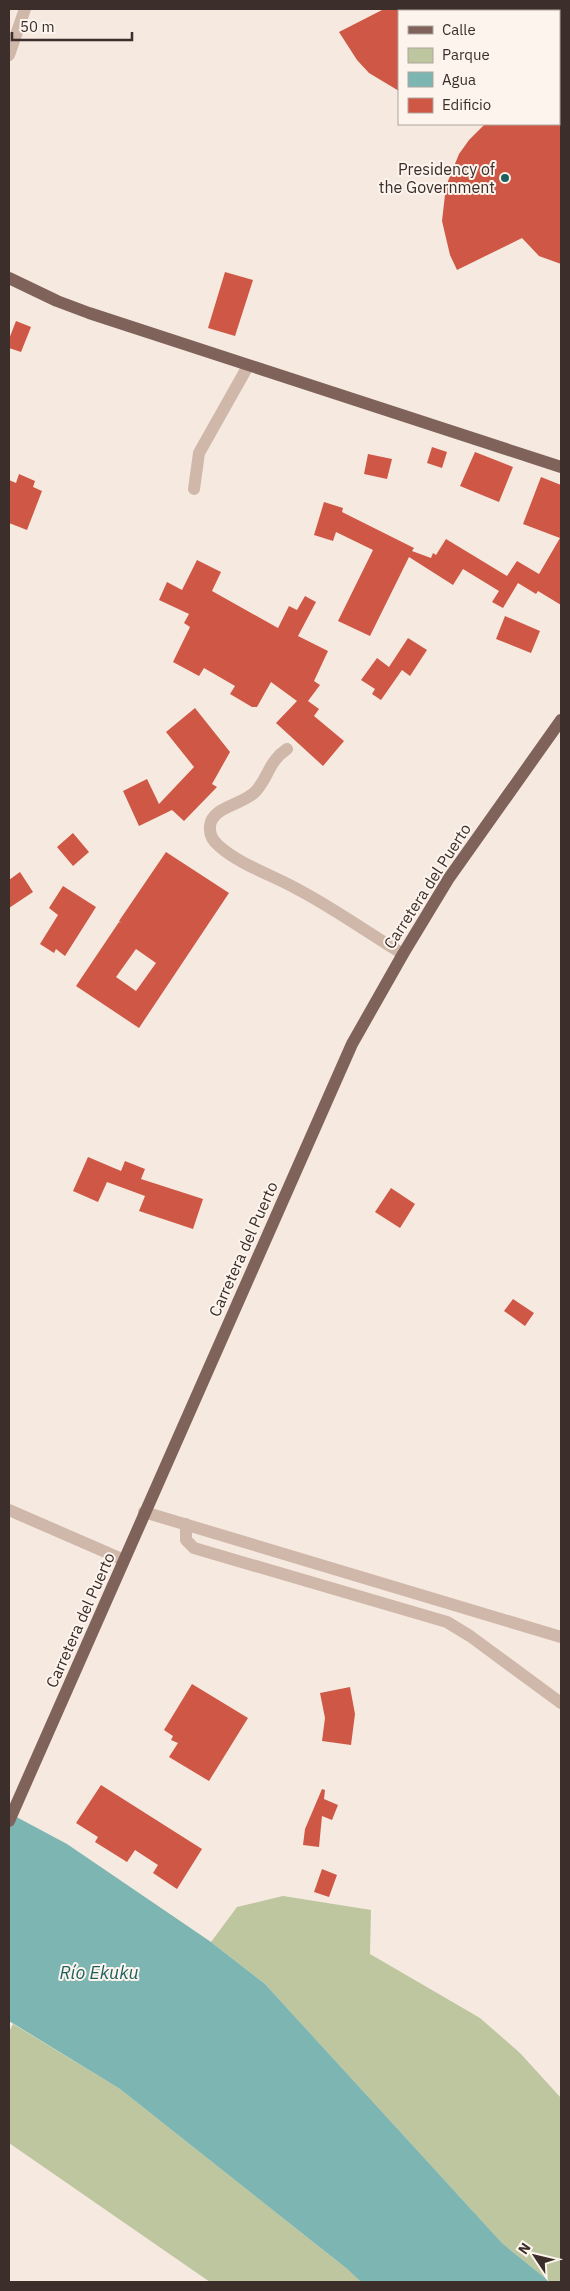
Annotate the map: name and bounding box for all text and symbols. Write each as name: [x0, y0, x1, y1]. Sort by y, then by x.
scale bar: [12, 10, 132, 42]
legend: [398, 10, 560, 125]
text: 50 m: [20, 17, 55, 36]
text: Calle: [442, 20, 476, 39]
text: Parque: [442, 45, 490, 64]
text: Agua: [442, 70, 476, 89]
text: Edificio: [442, 95, 491, 114]
place label: Presidency of the Government: [379, 159, 495, 197]
marker: Presidency of the Government: [499, 172, 511, 184]
street label: Carretera del Puerto: [379, 819, 475, 953]
street label: Carretera del Puerto: [204, 1178, 282, 1320]
street label: Carretera del Puerto: [41, 1549, 119, 1691]
water label: Río Ekuku: [59, 1961, 139, 1984]
north arrow: [510, 2231, 560, 2281]
text: N: [514, 2239, 535, 2258]

